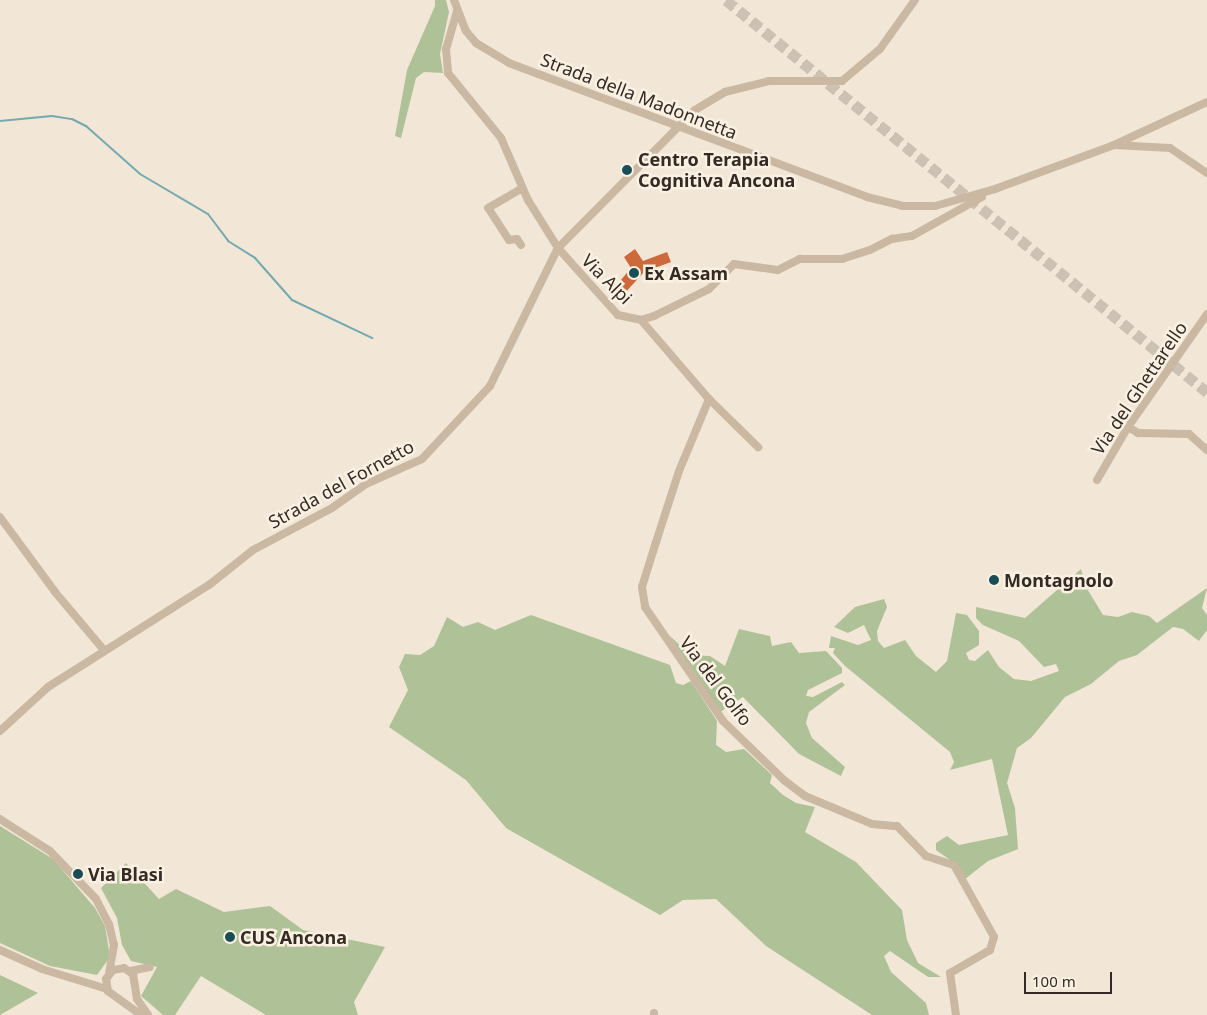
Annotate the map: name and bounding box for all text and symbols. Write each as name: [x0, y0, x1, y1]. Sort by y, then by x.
street label: Strada della Madonnetta: [538, 49, 740, 143]
place label: Centro Terapia Cognitiva Ancona: [638, 149, 795, 192]
marker: Centro Terapia Cognitiva Ancona: [620, 163, 634, 177]
street label: Via Alpi: [577, 249, 637, 309]
place label: Ex Assam: [644, 262, 728, 284]
marker: Ex Assam: [628, 267, 640, 279]
street label: Via del Ghettarello: [1087, 317, 1191, 459]
street label: Strada del Fornetto: [265, 435, 417, 533]
place label: Montagnolo: [1004, 569, 1113, 591]
marker: Montagnolo: [988, 574, 1000, 586]
street label: Via del Golfo: [675, 632, 757, 730]
place label: Via Blasi: [88, 863, 163, 885]
marker: Via Blasi: [72, 868, 84, 880]
place label: CUS Ancona: [240, 926, 347, 948]
marker: CUS Ancona: [224, 931, 236, 943]
scale bar: [1027, 962, 1114, 994]
text: 100 m: [1032, 971, 1076, 991]

